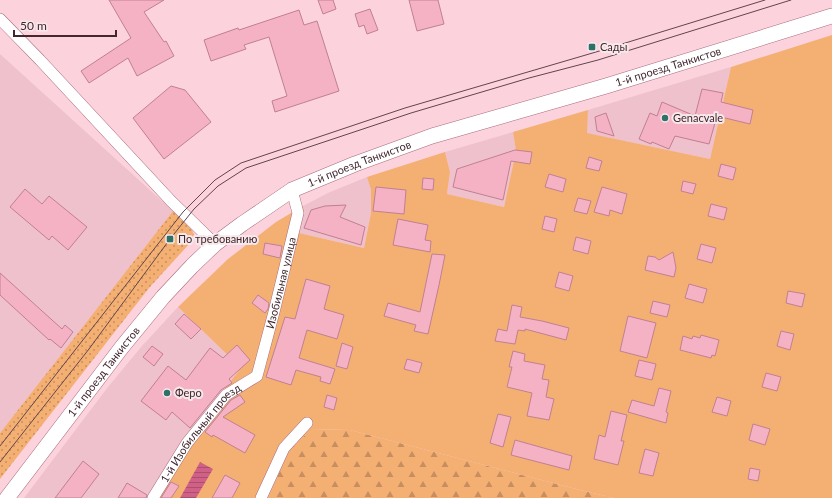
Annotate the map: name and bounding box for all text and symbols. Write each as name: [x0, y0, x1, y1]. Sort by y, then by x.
scale bar: [14, 12, 116, 38]
text: 50 m: [20, 18, 47, 33]
place label: Сады: [600, 40, 628, 53]
marker: Сады: [587, 42, 597, 52]
street label: 1-й проезд Танкистов: [614, 44, 722, 89]
place label: Genacvale: [673, 111, 723, 124]
marker: Genacvale: [660, 113, 670, 123]
street label: 1-й проезд Танкистов: [305, 137, 413, 189]
place label: По требованию: [178, 232, 258, 245]
marker: По требованию: [165, 234, 175, 244]
street label: Изобильная улица: [263, 236, 298, 330]
street label: 1-й проезд Танкистов: [64, 324, 142, 419]
street label: 1-й Изобильный проезд: [157, 381, 243, 485]
place label: Феро: [175, 386, 202, 399]
marker: Феро: [162, 388, 172, 398]

